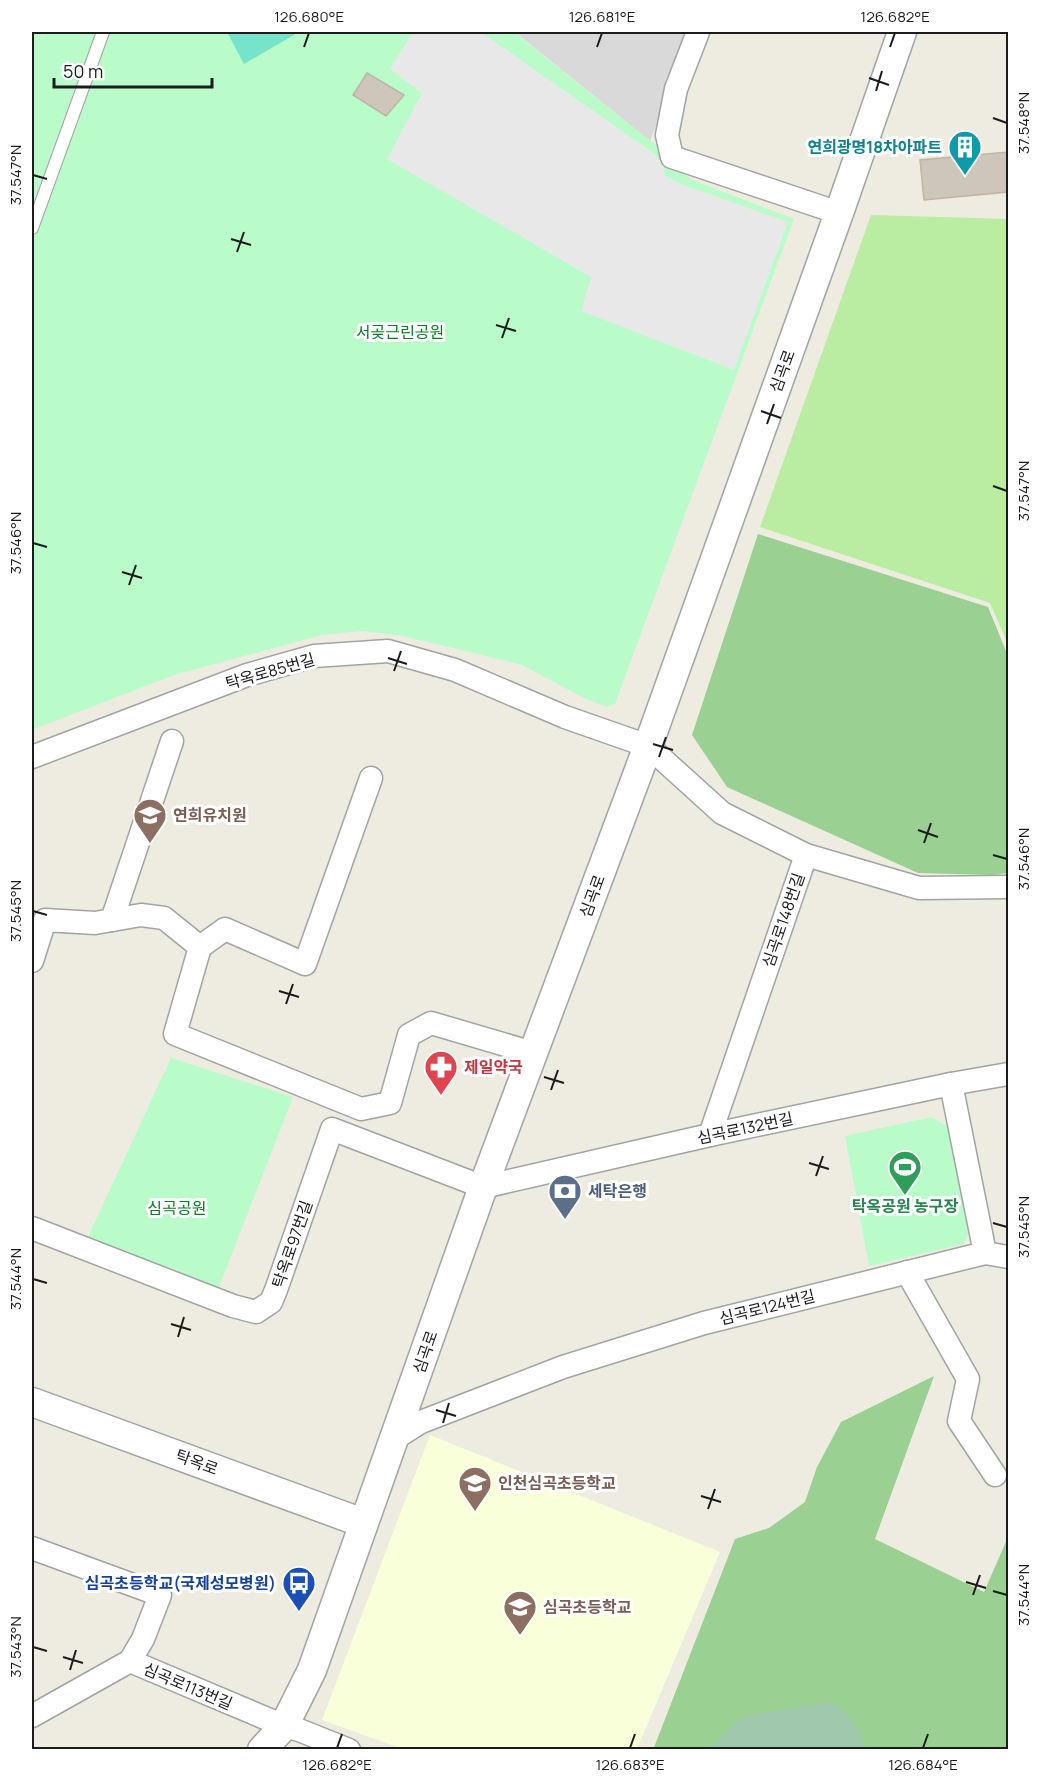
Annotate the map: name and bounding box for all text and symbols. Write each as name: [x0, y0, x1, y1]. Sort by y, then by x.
text: 126.680°E: [274, 6, 344, 27]
text: 126.681°E: [569, 6, 635, 27]
text: 126.682°E: [860, 6, 930, 27]
scale bar: [54, 51, 212, 89]
text: 50 m: [63, 59, 103, 83]
text: 37.548°N: [1013, 92, 1034, 154]
building icon: 연희광명18차아파트: [947, 129, 983, 176]
place label: 연희광명18차아파트: [807, 136, 942, 158]
text: 37.547°N: [5, 145, 26, 205]
park label: 서곶근린공원: [356, 321, 444, 343]
street label: 심곡로: [764, 346, 800, 396]
text: 37.547°N: [1013, 461, 1034, 521]
text: 37.546°N: [5, 512, 26, 574]
street label: 탁옥로85번길: [223, 648, 317, 694]
school or university icon: 연희유치원: [132, 797, 168, 844]
place label: 연희유치원: [173, 804, 247, 826]
text: 37.546°N: [1013, 828, 1034, 890]
street label: 심곡로148번길: [757, 870, 809, 970]
street label: 심곡로: [574, 871, 610, 921]
text: 37.545°N: [5, 880, 26, 942]
pharmacy icon: 제일약국: [423, 1049, 459, 1096]
place label: 제일약국: [464, 1056, 523, 1078]
street label: 심곡로132번길: [695, 1107, 795, 1149]
sports icon: 탁옥공원 농구장: [887, 1149, 923, 1196]
bank icon: 세탁은행: [547, 1173, 583, 1220]
place label: 세탁은행: [588, 1180, 647, 1202]
place label: 탁옥공원 농구장: [852, 1195, 958, 1217]
text: 37.545°N: [1013, 1196, 1034, 1258]
park label: 심곡공원: [148, 1197, 206, 1219]
street label: 탁옥로97번길: [267, 1197, 317, 1291]
text: 37.544°N: [5, 1248, 26, 1310]
street label: 심곡로124번길: [717, 1284, 817, 1330]
street label: 심곡로: [407, 1327, 443, 1376]
street label: 탁옥로: [172, 1444, 222, 1480]
school or university icon: 인천심곡초등학교: [457, 1465, 493, 1512]
place label: 인천심곡초등학교: [498, 1472, 616, 1494]
text: 37.544°N: [1013, 1564, 1034, 1626]
bus stop icon: 심곡초등학교(국제성모병원): [281, 1565, 317, 1612]
place label: 심곡초등학교(국제성모병원): [85, 1572, 276, 1594]
school or university icon: 심곡초등학교: [502, 1589, 538, 1636]
place label: 심곡초등학교: [543, 1596, 632, 1618]
text: 37.543°N: [5, 1616, 26, 1678]
street label: 심곡로113번길: [140, 1657, 236, 1715]
text: 126.682°E: [302, 1754, 372, 1775]
text: 126.683°E: [595, 1754, 665, 1775]
text: 126.684°E: [888, 1754, 958, 1775]

